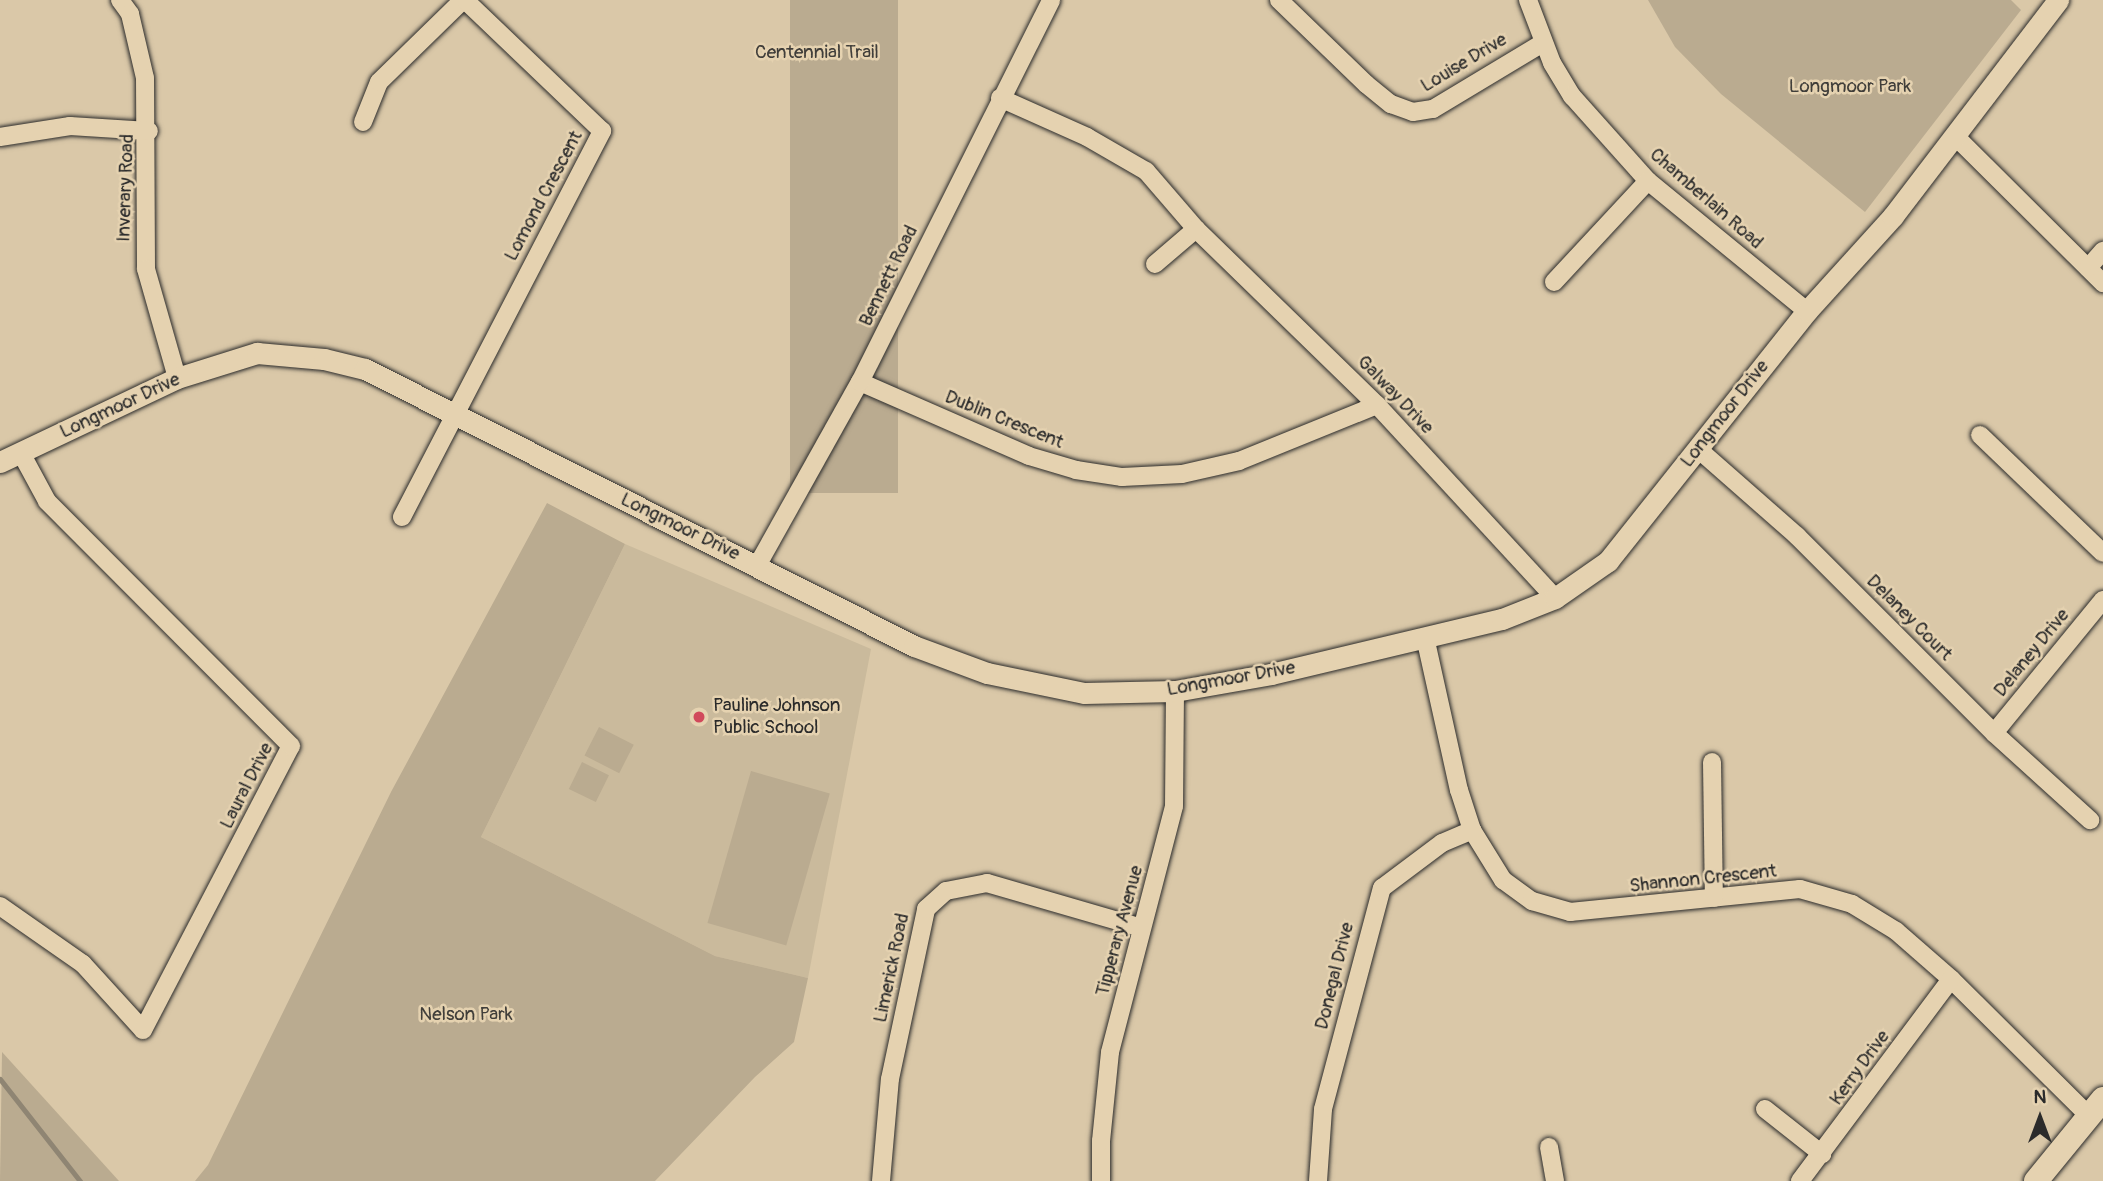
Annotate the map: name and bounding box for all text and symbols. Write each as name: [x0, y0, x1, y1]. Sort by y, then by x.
street label: Louise Drive: [1417, 28, 1511, 98]
park label: Centennial Trail: [755, 42, 879, 64]
park label: Longmoor Park: [1789, 76, 1911, 98]
street label: Lomond Crescent: [500, 127, 588, 265]
street label: Inverary Road: [113, 134, 139, 242]
street label: Chamberlain Road: [1645, 144, 1767, 254]
street label: Bennett Road: [855, 222, 923, 330]
street label: Galway Drive: [1352, 351, 1438, 439]
street label: Longmoor Drive: [1676, 356, 1774, 472]
street label: Longmoor Drive: [56, 368, 184, 444]
street label: Dublin Crescent: [941, 386, 1067, 454]
street label: Longmoor Drive: [617, 488, 743, 566]
street label: Delaney Court: [1861, 570, 1957, 666]
street label: Delaney Drive: [1989, 604, 2075, 702]
street label: Longmoor Drive: [1165, 657, 1297, 701]
place label: Pauline Johnson Public School: [713, 695, 841, 739]
marker: Pauline Johnson Public School: [691, 709, 707, 725]
street label: Laural Drive: [216, 739, 278, 833]
street label: Shannon Crescent: [1628, 860, 1778, 898]
street label: Tipperary Avenue: [1092, 863, 1148, 999]
street label: Limerick Road: [869, 911, 915, 1025]
street label: Donegal Drive: [1311, 920, 1359, 1032]
park label: Nelson Park: [419, 1004, 513, 1026]
street label: Kerry Drive: [1825, 1026, 1895, 1110]
north arrow: [2005, 1083, 2075, 1153]
text: N: [2034, 1085, 2046, 1109]

